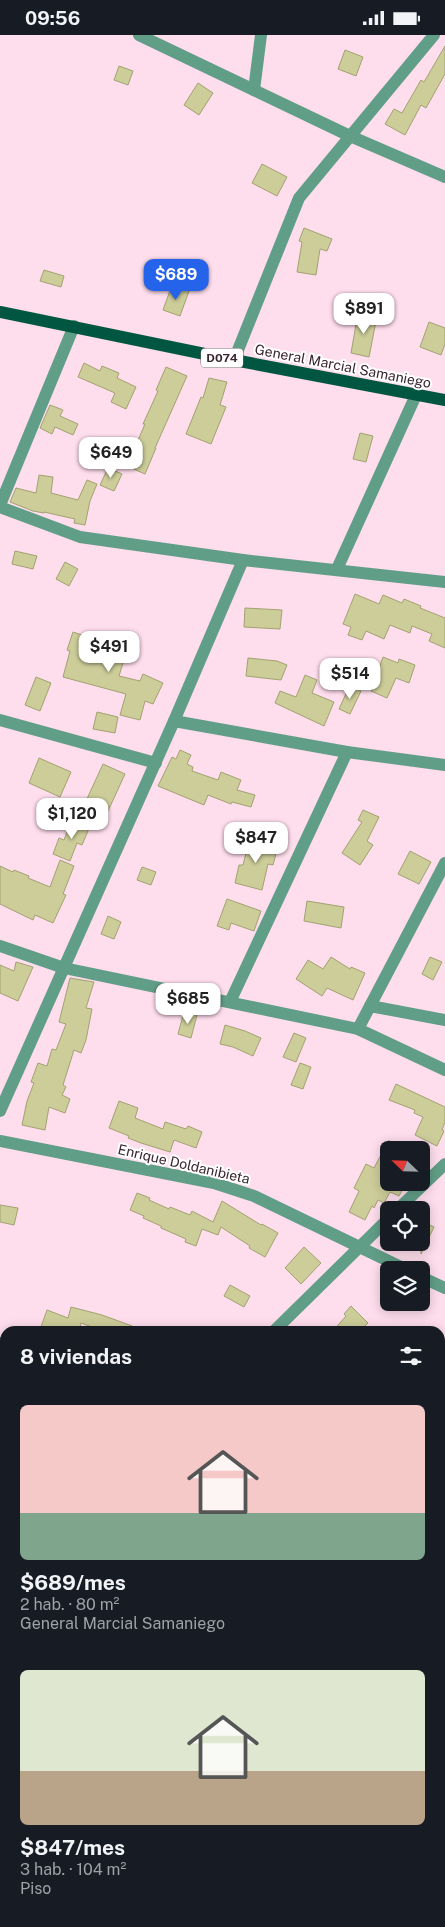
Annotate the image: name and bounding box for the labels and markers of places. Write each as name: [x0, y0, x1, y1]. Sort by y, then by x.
pin: $689: [146, 259, 206, 301]
pin: $891: [334, 293, 394, 335]
pin: $649: [81, 437, 141, 479]
pin: $491: [79, 631, 139, 673]
pin: $514: [320, 657, 380, 700]
pin: $1,120: [31, 797, 113, 840]
pin: $847: [226, 821, 286, 864]
pin: $685: [158, 983, 218, 1025]

